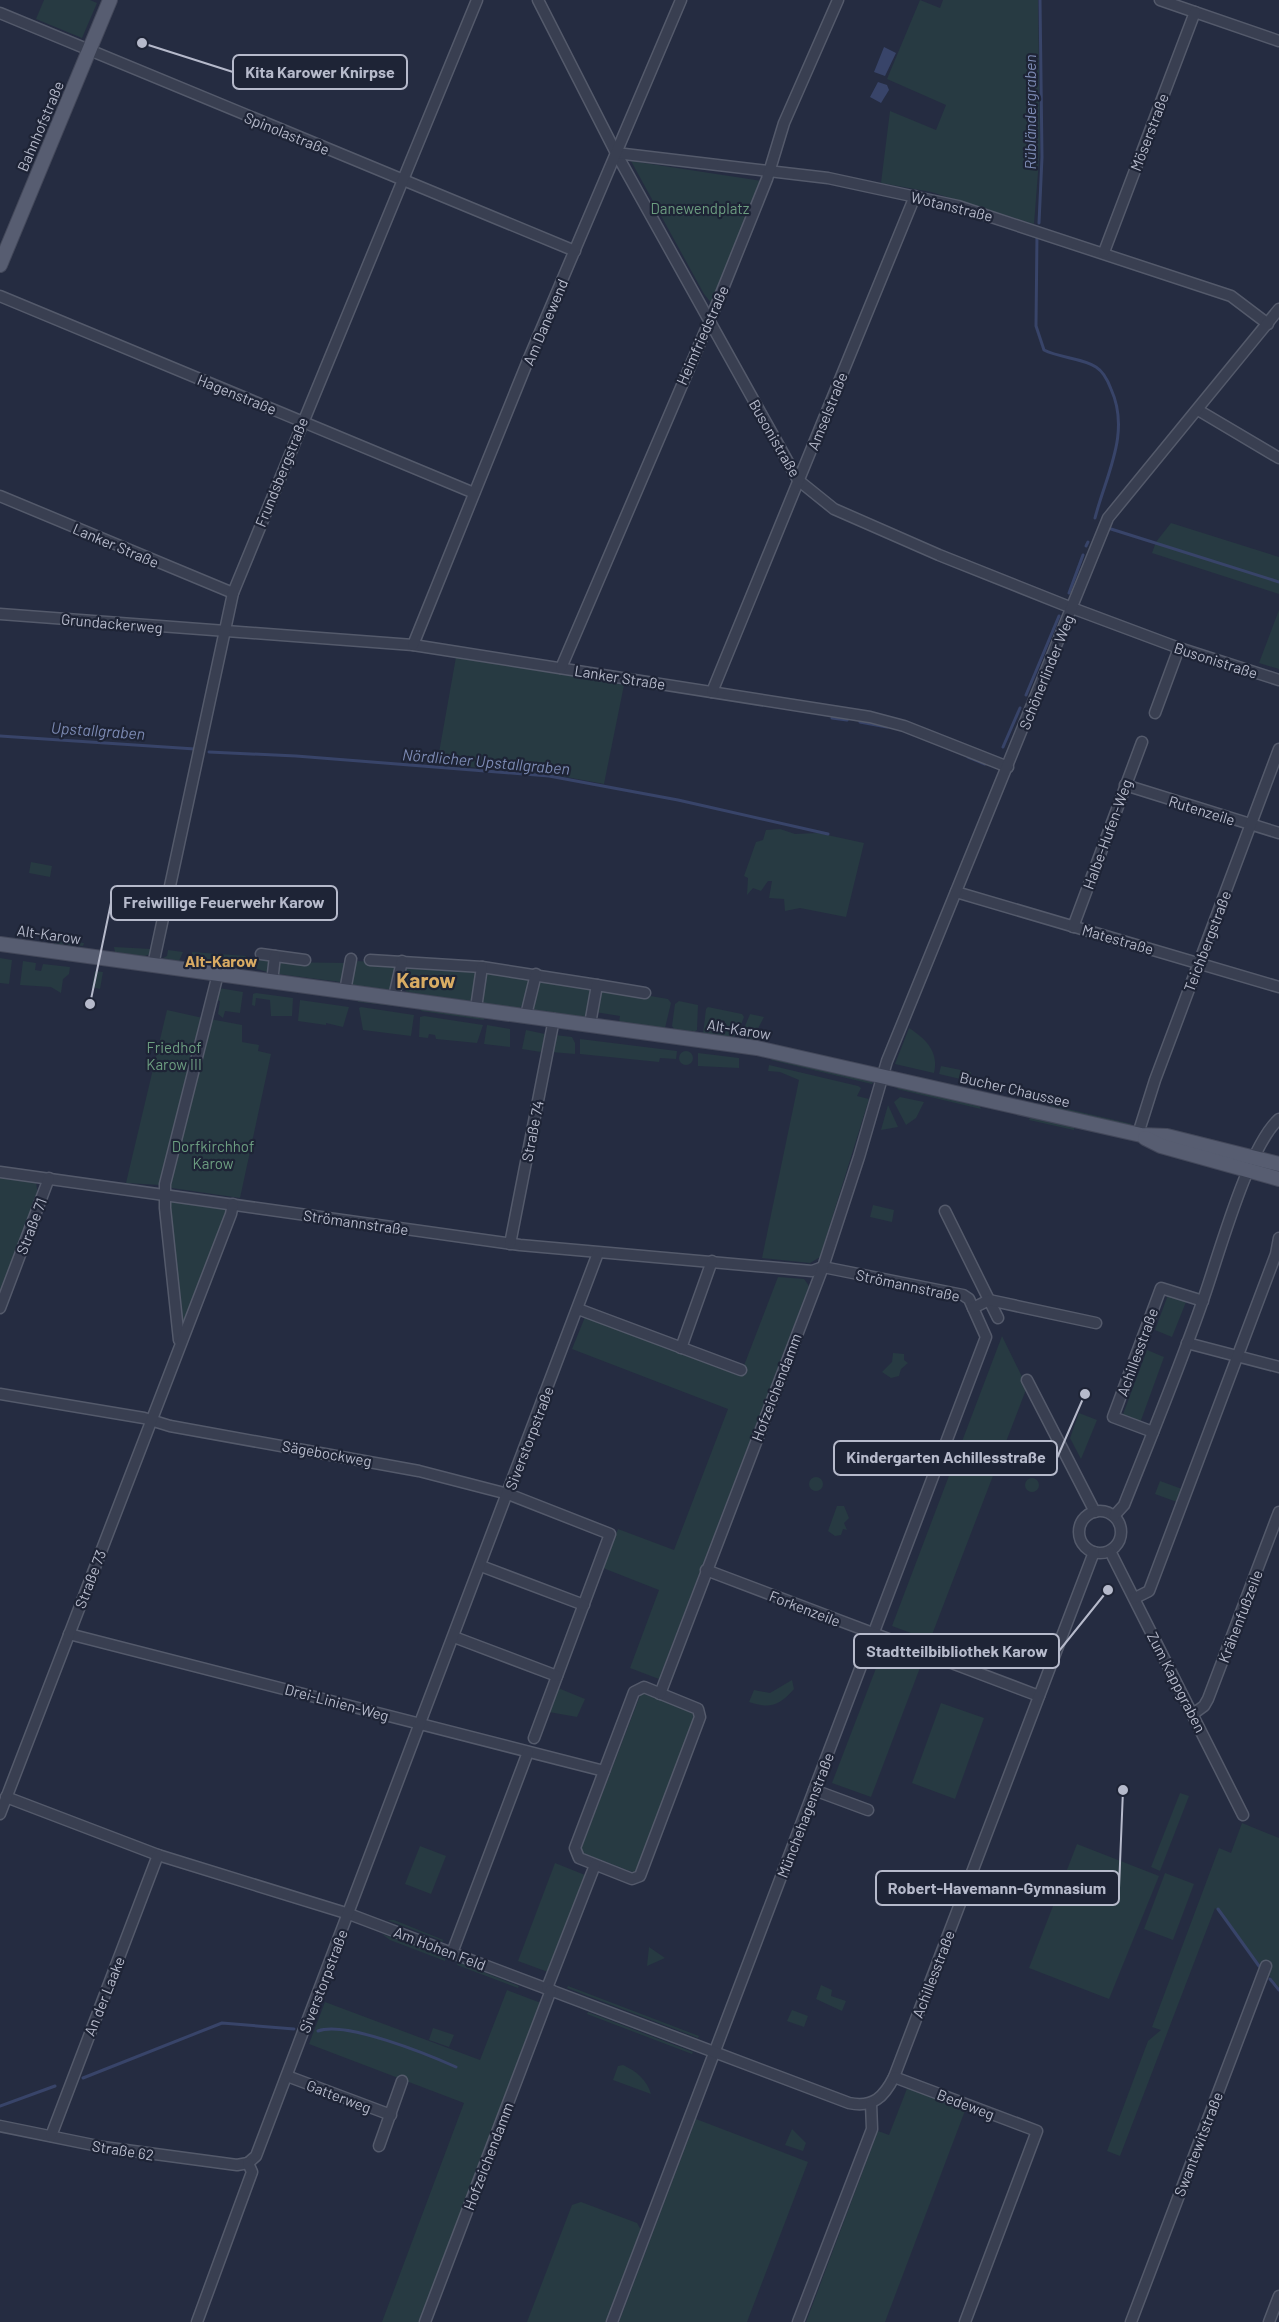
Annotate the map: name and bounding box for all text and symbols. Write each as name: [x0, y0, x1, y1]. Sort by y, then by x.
water label: Rübländergraben: [1020, 54, 1039, 170]
callout: Kita Karower Knirpse: [233, 55, 407, 89]
text: Kita Karower Knirpse: [245, 62, 395, 81]
street label: Bahnhofstraße: [13, 78, 67, 174]
street label: Möserstraße: [1126, 91, 1172, 173]
street label: Spinolastraße: [242, 108, 332, 158]
street label: Wotanstraße: [909, 187, 995, 225]
park label: Danewendplatz: [651, 199, 750, 217]
street label: Am Danewend: [519, 276, 571, 368]
street label: Heimfriedstraße: [672, 282, 732, 388]
street label: Amselstraße: [803, 369, 851, 453]
street label: Hagenstraße: [195, 370, 279, 418]
street label: Busonistraße: [746, 396, 804, 480]
street label: Frundsbergstraße: [251, 415, 311, 529]
street label: Lanker Straße: [70, 519, 162, 571]
street label: Grundackerweg: [60, 610, 164, 636]
street label: Schönerlinder Weg: [1015, 612, 1077, 732]
street label: Busonistraße: [1172, 638, 1260, 682]
street label: Lanker Straße: [573, 661, 667, 693]
water label: Upstallgraben: [50, 717, 146, 743]
water label: Nördlicher Upstallgraben: [401, 744, 571, 778]
street label: Halbe-Hufen-Weg: [1079, 777, 1135, 891]
street label: Rutenzeile: [1167, 791, 1237, 829]
callout: Freiwillige Feuerwehr Karow: [111, 886, 337, 920]
street label: Teichbergstraße: [1180, 888, 1234, 994]
text: Freiwillige Feuerwehr Karow: [123, 892, 325, 911]
street label: Matestraße: [1080, 920, 1156, 958]
street label: Alt-Karow: [16, 921, 82, 947]
district label: Alt-Karow: [185, 951, 258, 970]
district label: Karow: [396, 967, 456, 992]
street label: Alt-Karow: [706, 1015, 772, 1043]
park label: Friedhof Karow III: [146, 1038, 202, 1073]
street label: Bucher Chaussee: [958, 1068, 1072, 1110]
street label: Straße 74: [517, 1099, 547, 1163]
park label: Dorfkirchhof Karow: [172, 1137, 254, 1172]
street label: Straße 71: [12, 1195, 50, 1257]
street label: Strömannstraße: [302, 1206, 410, 1238]
street label: Strömannstraße: [854, 1265, 962, 1305]
street label: Achillesstraße: [1113, 1305, 1161, 1399]
street label: Hofzeichendamm: [747, 1330, 805, 1444]
street label: Siverstorpstraße: [501, 1384, 557, 1492]
street label: Sägebockweg: [281, 1436, 373, 1470]
callout: Kindergarten Achillesstraße: [834, 1441, 1057, 1475]
text: Kindergarten Achillesstraße: [846, 1447, 1046, 1466]
street label: Straße 73: [71, 1547, 109, 1611]
street label: Krähenfußzeile: [1214, 1567, 1266, 1665]
street label: Forkenzeile: [767, 1586, 843, 1630]
street label: Zum Kappgraben: [1144, 1629, 1210, 1735]
callout: Stadtteilbibliothek Karow: [854, 1634, 1059, 1668]
text: Stadtteilbibliothek Karow: [866, 1641, 1048, 1660]
street label: Drei-Linien-Weg: [283, 1679, 391, 1725]
street label: Münchehagenstraße: [773, 1750, 837, 1880]
callout: Robert-Havemann-Gymnasium: [876, 1871, 1119, 1905]
text: Robert-Havemann-Gymnasium: [888, 1878, 1106, 1897]
street label: Am Hohen Feld: [391, 1922, 489, 1974]
street label: Siverstorpstraße: [295, 1927, 351, 2035]
street label: Achillesstraße: [908, 1928, 958, 2020]
street label: An der Laake: [80, 1954, 128, 2038]
street label: Gatterweg: [304, 2075, 374, 2117]
street label: Bedeweg: [935, 2085, 997, 2123]
street label: Swantewitstraße: [1170, 2089, 1226, 2199]
street label: Hofzeichendamm: [459, 2099, 517, 2213]
street label: Straße 62: [91, 2136, 155, 2164]

